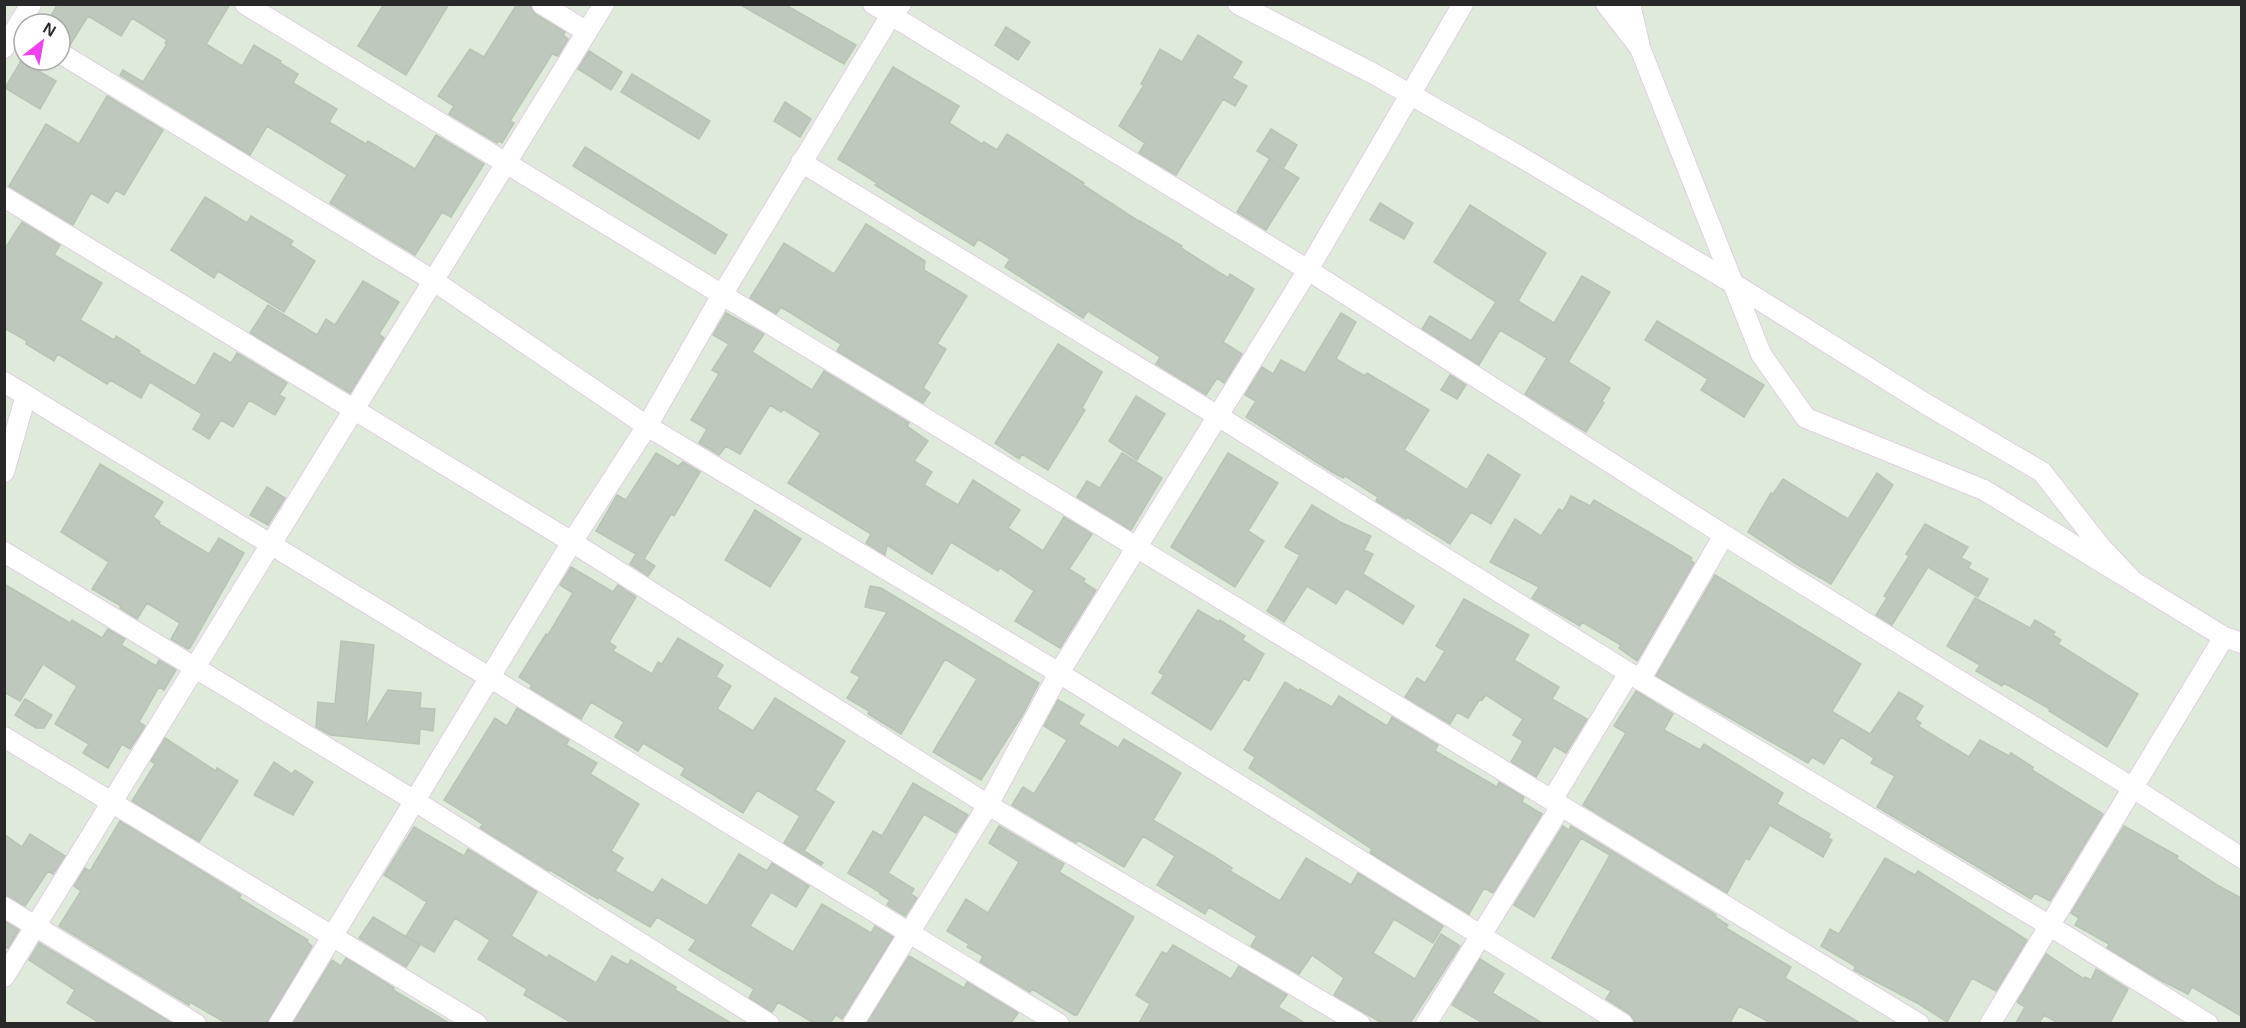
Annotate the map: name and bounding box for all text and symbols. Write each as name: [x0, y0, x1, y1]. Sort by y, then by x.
north arrow: [12, 12, 72, 72]
text: N: [40, 19, 59, 40]

